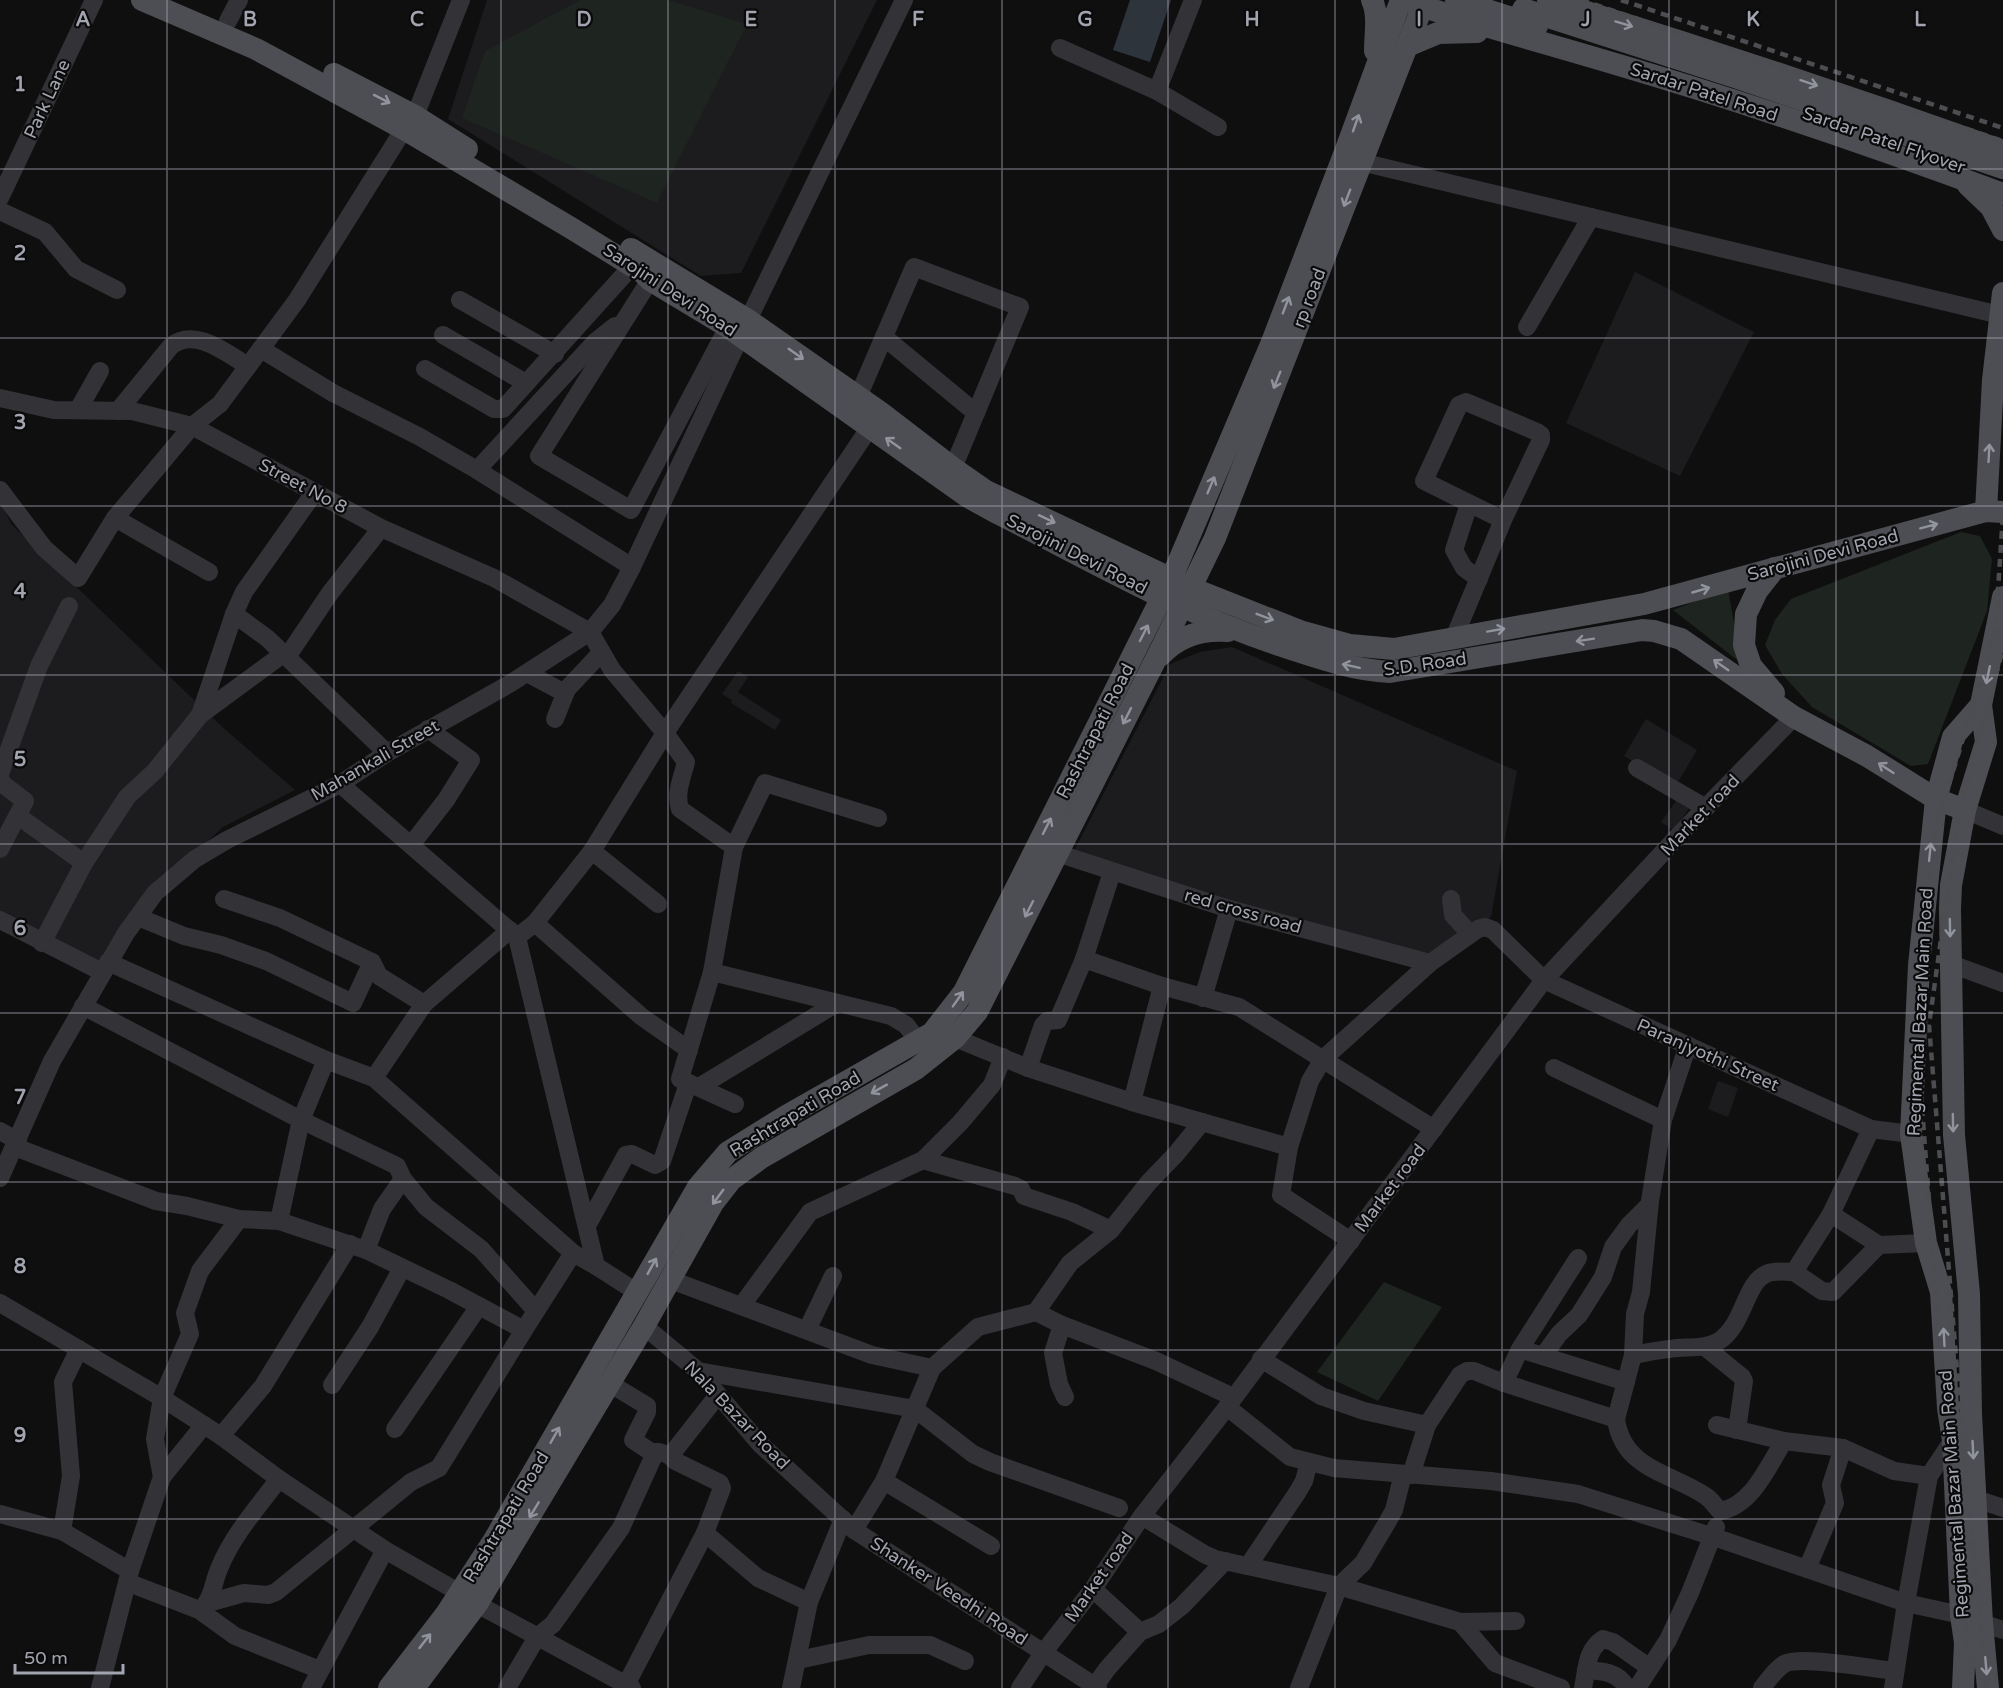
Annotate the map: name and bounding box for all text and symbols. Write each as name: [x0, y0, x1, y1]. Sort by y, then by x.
text: A: [76, 8, 91, 32]
text: B: [243, 8, 257, 32]
text: C: [410, 8, 424, 32]
text: D: [576, 8, 592, 32]
text: E: [745, 8, 758, 32]
text: F: [912, 8, 924, 32]
text: G: [1077, 8, 1093, 32]
text: H: [1244, 8, 1260, 32]
text: I: [1416, 8, 1422, 32]
text: J: [1580, 8, 1591, 32]
text: K: [1746, 8, 1760, 32]
text: L: [1914, 8, 1926, 32]
one-way arrow: [1614, 19, 1633, 30]
street label: Park Lane: [19, 56, 75, 142]
street label: Sardar Patel Road: [1627, 58, 1781, 126]
text: 1: [14, 73, 26, 97]
one-way arrow: [1800, 79, 1818, 90]
one-way arrow: [372, 94, 390, 105]
street label: Sardar Patel Flyover: [1800, 102, 1968, 178]
one-way arrow: [1351, 114, 1362, 133]
one-way arrow: [1341, 188, 1352, 207]
street label: Sarojini Devi Road: [599, 239, 741, 341]
text: 2: [14, 242, 26, 266]
street label: rp road: [1288, 265, 1330, 331]
one-way arrow: [1282, 296, 1293, 315]
one-way arrow: [788, 348, 804, 360]
one-way arrow: [1271, 370, 1282, 389]
text: 3: [14, 411, 26, 435]
one-way arrow: [885, 437, 901, 449]
one-way arrow: [1984, 443, 1995, 463]
street label: Street No 8: [255, 453, 351, 519]
one-way arrow: [1206, 476, 1217, 494]
street label: Sarojini Devi Road: [1003, 509, 1151, 599]
one-way arrow: [1038, 514, 1056, 526]
one-way arrow: [1919, 520, 1938, 531]
street label: Sarojini Devi Road: [1745, 524, 1901, 586]
text: 4: [14, 580, 27, 604]
one-way arrow: [1691, 584, 1710, 595]
one-way arrow: [1255, 612, 1274, 623]
one-way arrow: [1138, 624, 1150, 642]
one-way arrow: [1485, 625, 1505, 636]
one-way arrow: [1575, 634, 1595, 645]
street label: S.D. Road: [1382, 647, 1468, 681]
one-way arrow: [1713, 659, 1730, 671]
street label: Rashtrapati Road: [1051, 660, 1139, 802]
one-way arrow: [1341, 660, 1360, 672]
one-way arrow: [1982, 665, 1993, 685]
one-way arrow: [1121, 706, 1132, 724]
street label: Mahankali Street: [307, 714, 443, 806]
text: 5: [14, 748, 26, 772]
one-way arrow: [1878, 762, 1895, 774]
street label: Market road: [1656, 770, 1744, 860]
one-way arrow: [1041, 817, 1053, 835]
one-way arrow: [1925, 842, 1936, 862]
street label: red cross road: [1182, 884, 1304, 938]
street label: Regimental Bazar Main Road: [1903, 887, 1937, 1137]
one-way arrow: [1023, 899, 1035, 917]
text: 6: [14, 917, 26, 941]
one-way arrow: [1944, 917, 1956, 937]
one-way arrow: [952, 992, 964, 1008]
street label: Paranjyothi Street: [1634, 1014, 1783, 1096]
street label: Rashtrapati Road: [726, 1066, 864, 1162]
one-way arrow: [871, 1084, 888, 1096]
text: 7: [14, 1086, 26, 1110]
one-way arrow: [1948, 1112, 1959, 1132]
street label: Market road: [1350, 1140, 1430, 1236]
one-way arrow: [712, 1189, 724, 1205]
text: 8: [14, 1255, 26, 1279]
one-way arrow: [646, 1258, 658, 1275]
one-way arrow: [1938, 1327, 1949, 1347]
street label: Nala Bazar Road: [680, 1356, 794, 1474]
street label: Regimental Bazar Main Road: [1934, 1369, 1974, 1619]
text: 9: [14, 1424, 26, 1448]
one-way arrow: [549, 1427, 561, 1444]
one-way arrow: [1967, 1440, 1978, 1460]
street label: Rashtrapati Road: [458, 1448, 554, 1586]
one-way arrow: [528, 1501, 540, 1518]
street label: Market road: [1060, 1528, 1138, 1626]
street label: Shanker Veedhi Road: [866, 1532, 1032, 1650]
one-way arrow: [418, 1634, 431, 1650]
scale bar: [15, 1637, 123, 1675]
text: 50 m: [24, 1647, 68, 1669]
one-way arrow: [1981, 1655, 1992, 1675]

